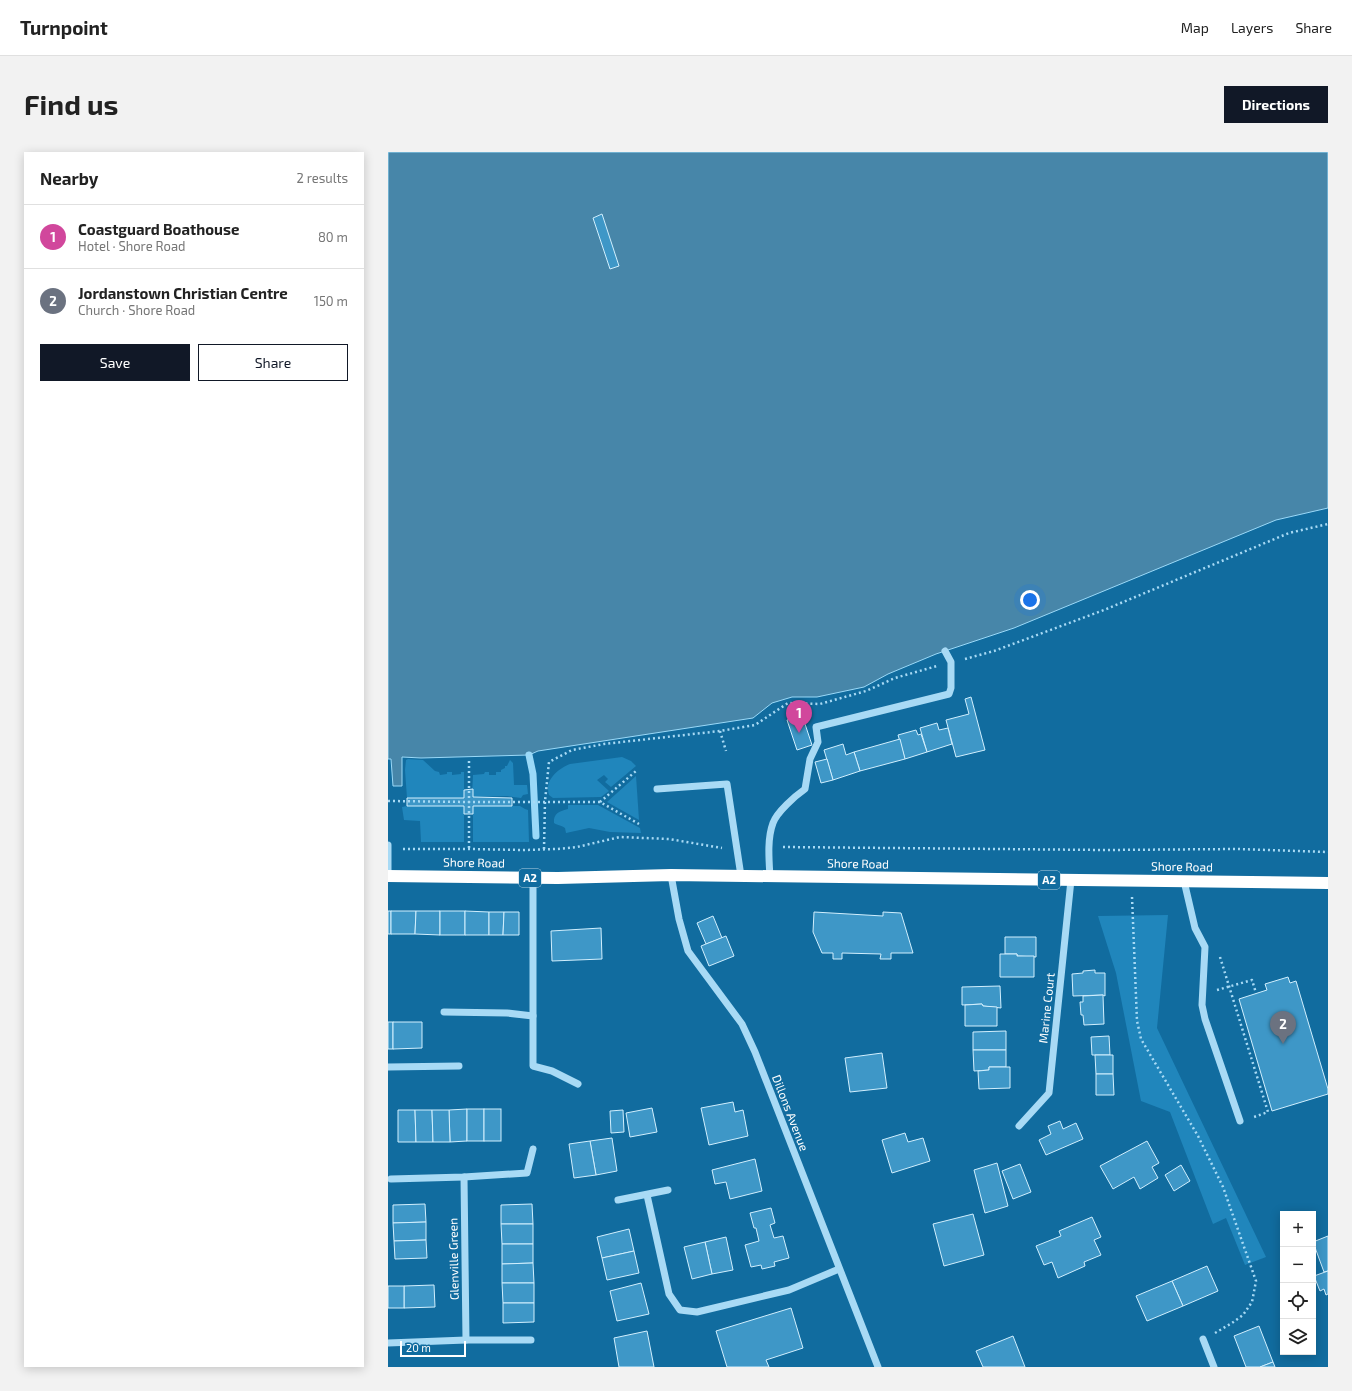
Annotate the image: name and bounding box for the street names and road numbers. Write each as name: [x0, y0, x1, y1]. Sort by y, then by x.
street label: Shore Road: [443, 854, 505, 870]
street label: Shore Road: [827, 855, 889, 871]
street label: Shore Road: [1151, 858, 1213, 874]
road number: A2: [519, 869, 541, 887]
road number: A2: [1038, 871, 1060, 889]
street label: Marine Court: [1035, 971, 1057, 1044]
street label: Dillons Avenue: [770, 1073, 812, 1153]
street label: Glenville Green: [445, 1218, 461, 1300]

